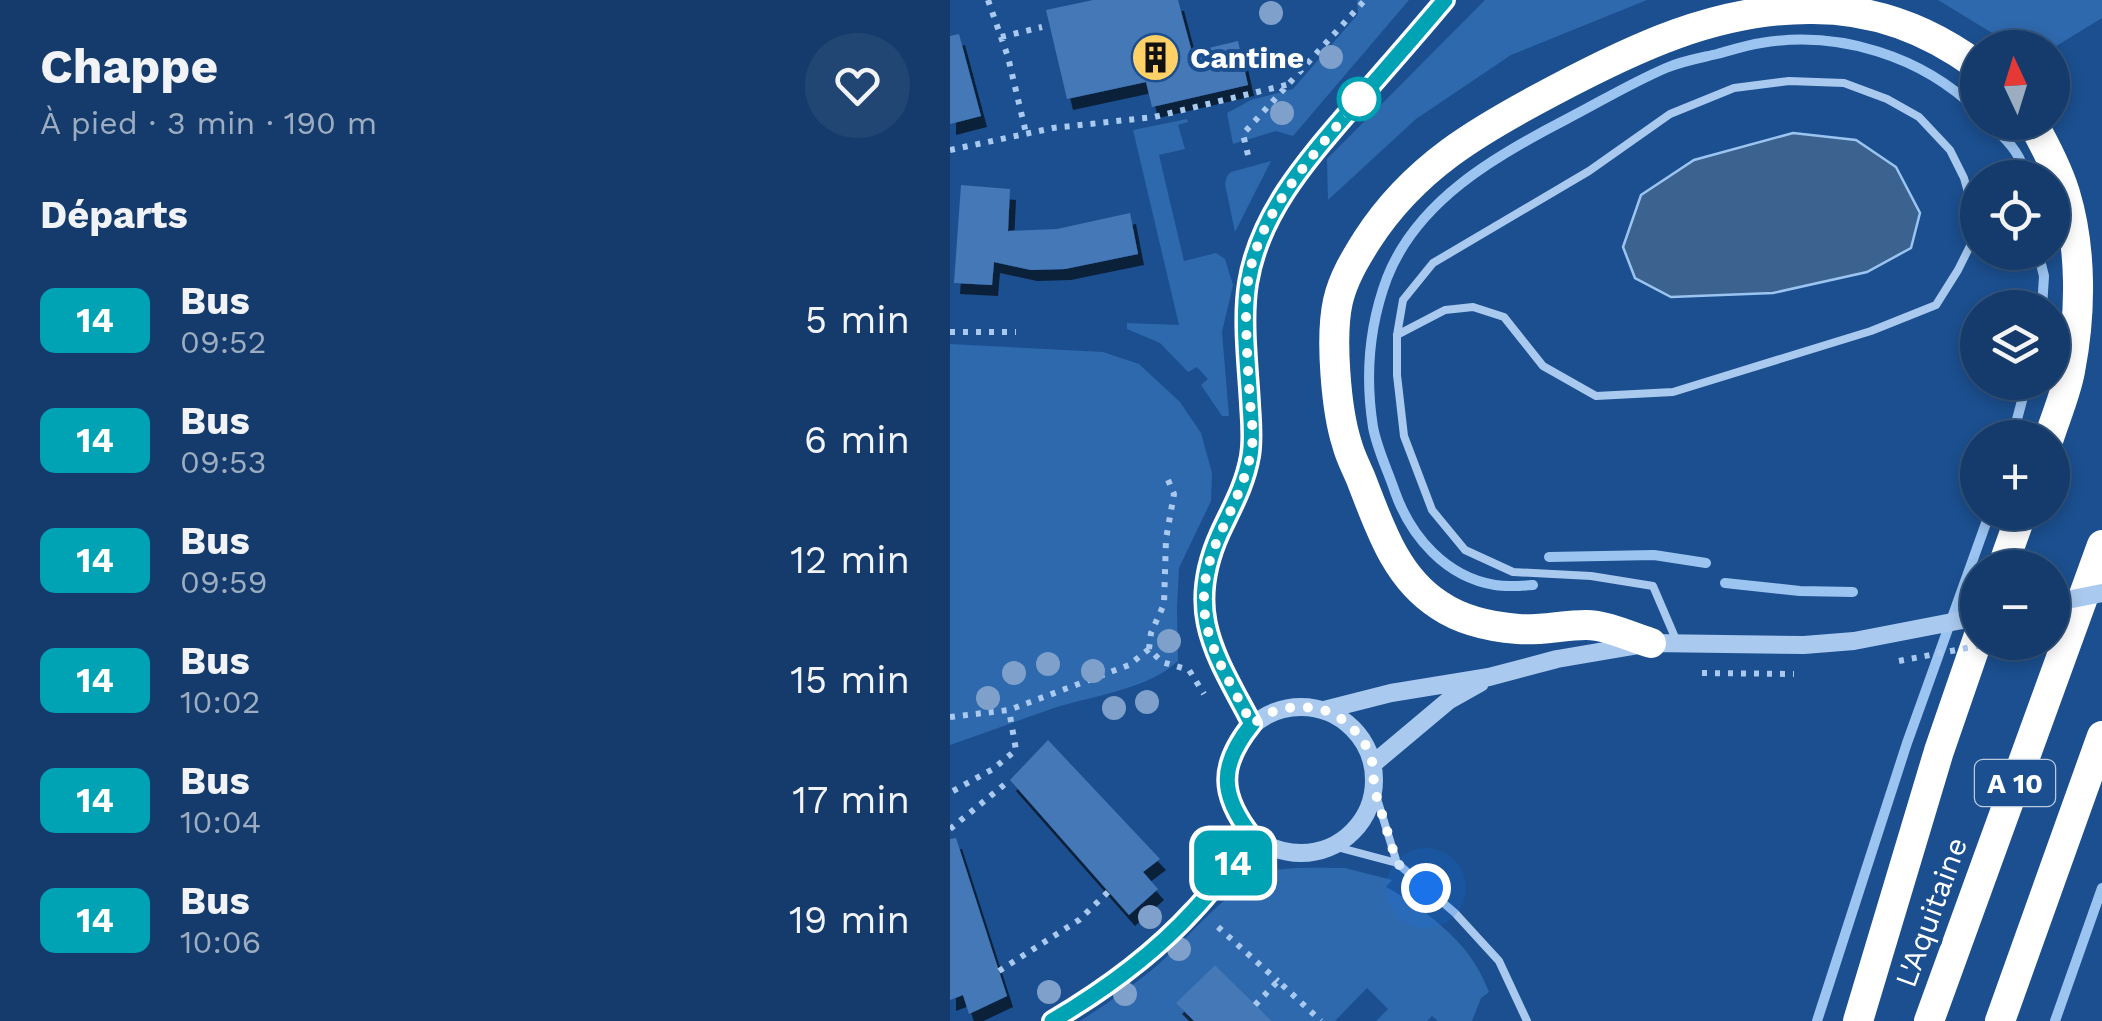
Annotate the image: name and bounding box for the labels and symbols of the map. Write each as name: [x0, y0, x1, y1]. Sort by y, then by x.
north arrow: [1960, 30, 2070, 140]
building icon: Cantine: [1129, 31, 1181, 83]
place label: Cantine: [1190, 40, 1304, 75]
unlabelled marker: [1338, 78, 1380, 120]
road number: A 10: [1975, 760, 2055, 806]
line badge: 14: [1188, 830, 1278, 896]
street label: L'Aquitaine: [1888, 832, 1974, 992]
your location: [1401, 863, 1451, 913]

